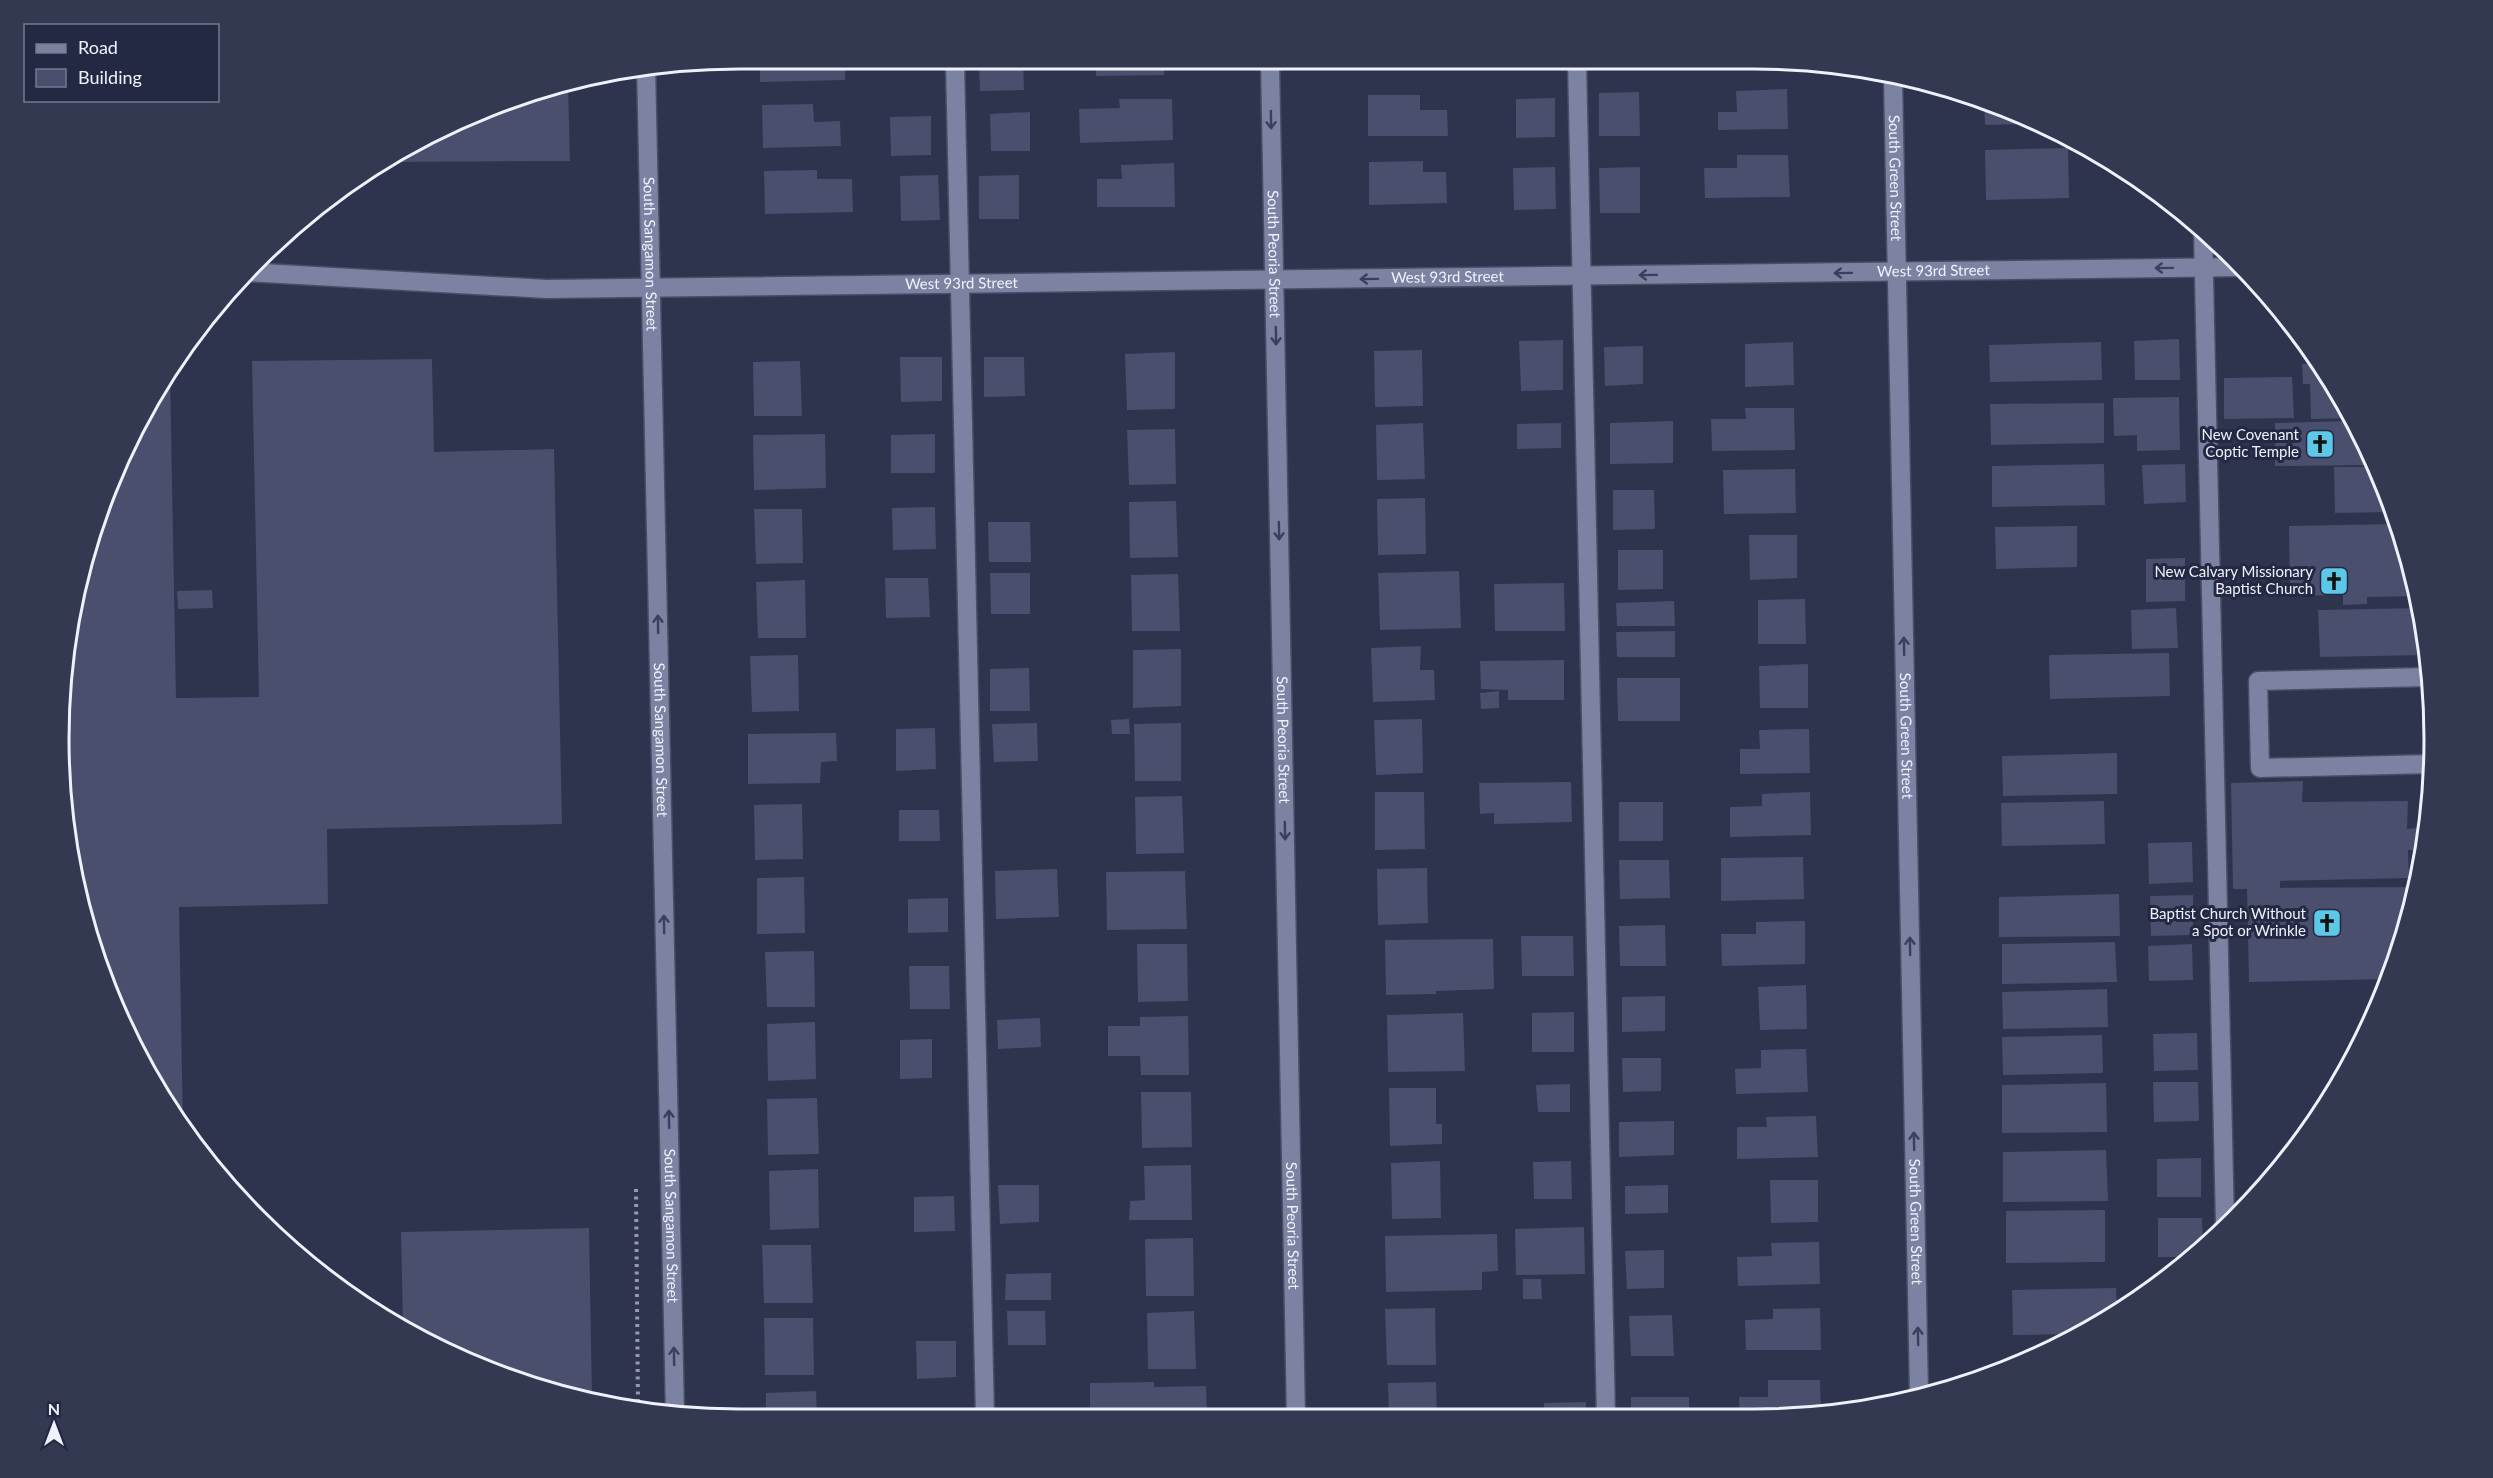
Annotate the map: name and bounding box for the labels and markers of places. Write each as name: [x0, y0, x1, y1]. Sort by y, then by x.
place label: New Covenant Coptic Temple: [2202, 425, 2300, 460]
church icon: New Covenant Coptic Temple: [2304, 428, 2336, 460]
place label: New Calvary Missionary Baptist Church: [2154, 562, 2313, 597]
church icon: New Calvary Missionary Baptist Church: [2318, 565, 2350, 597]
place label: Baptist Church Without a Spot or Wrinkle: [2150, 904, 2307, 939]
church icon: Baptist Church Without a Spot or Wrinkle: [2311, 907, 2343, 939]

